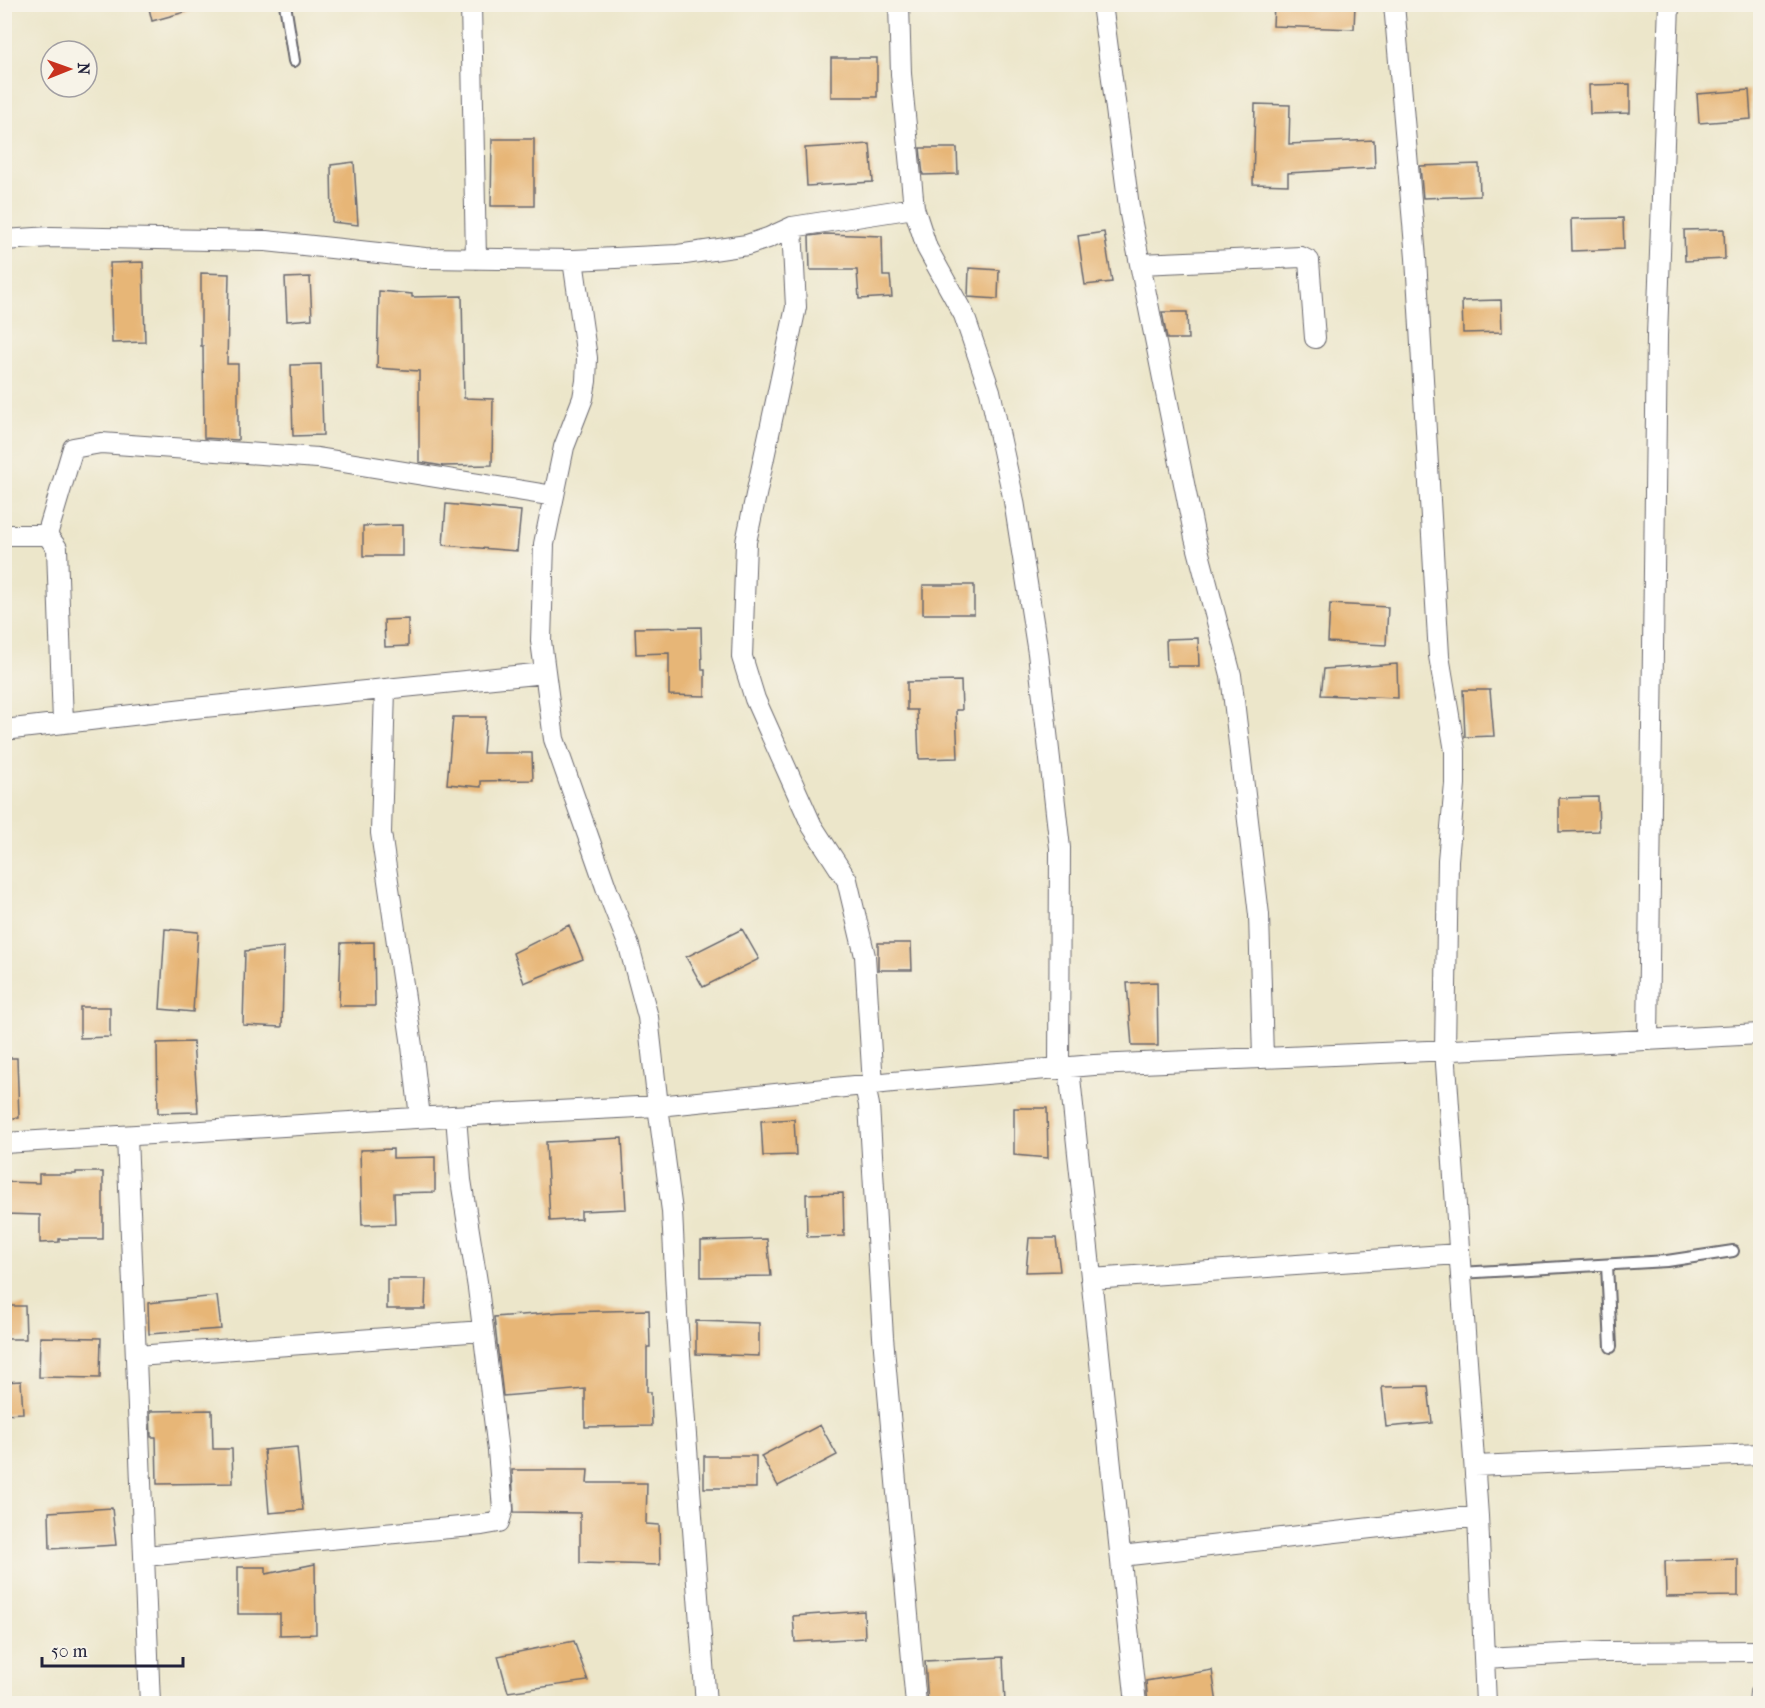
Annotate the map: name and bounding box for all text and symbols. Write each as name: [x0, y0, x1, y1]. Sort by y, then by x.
north arrow: [39, 39, 99, 99]
text: N: [74, 63, 93, 76]
scale bar: [42, 1630, 183, 1668]
text: 50 m: [51, 1641, 88, 1662]

